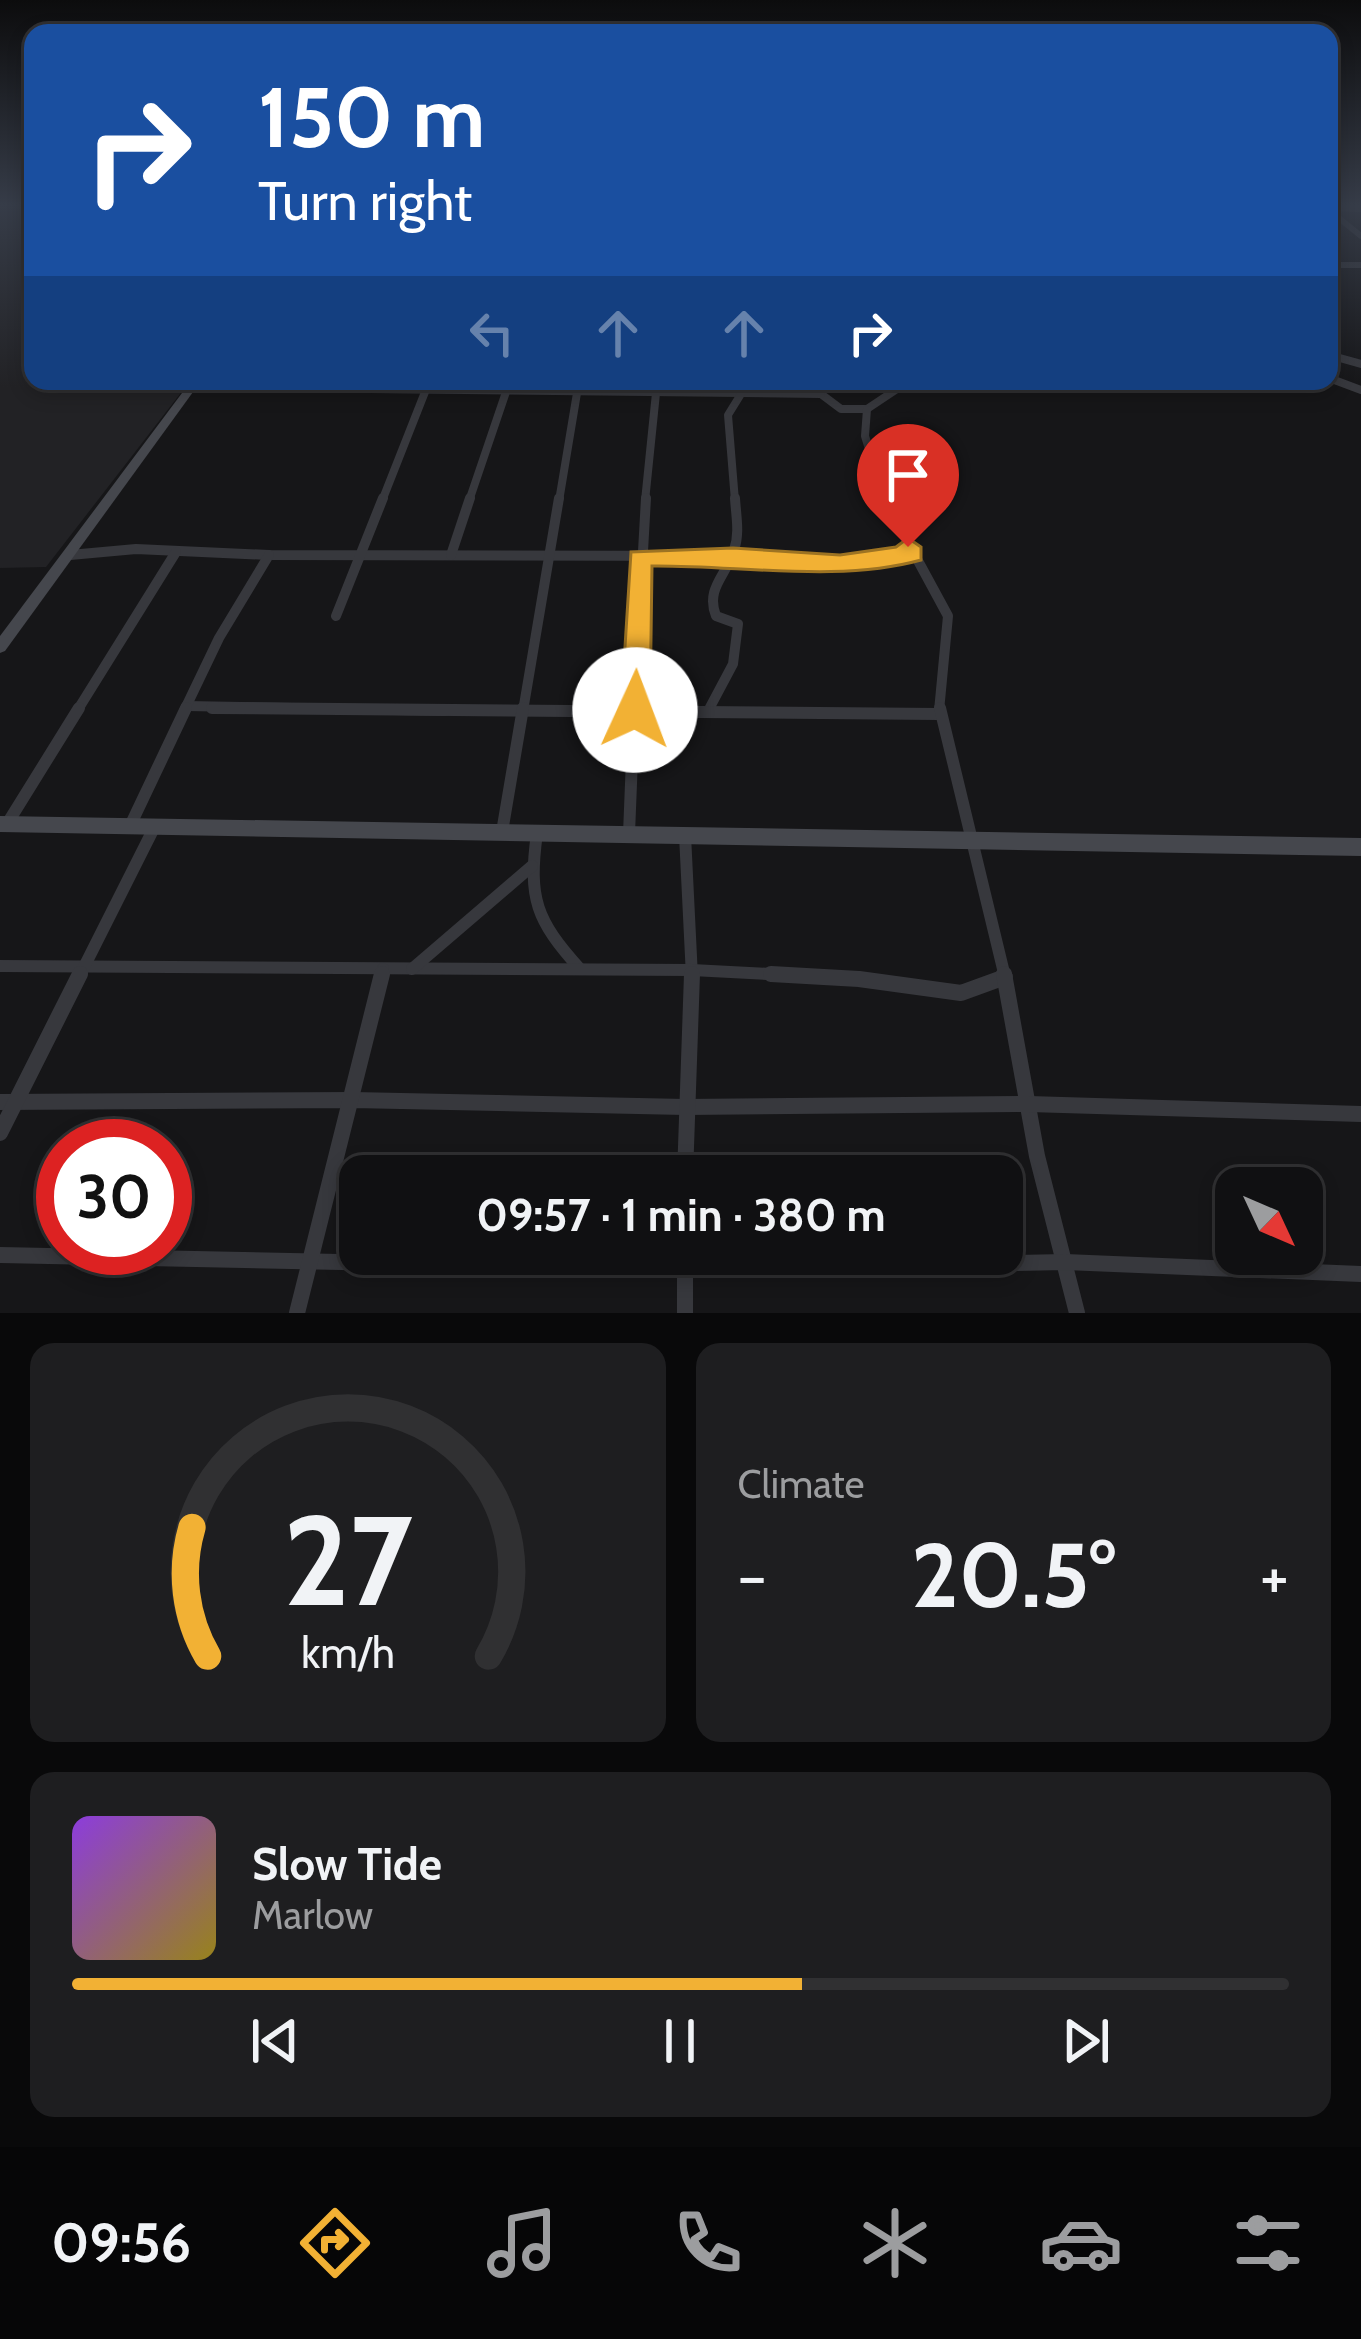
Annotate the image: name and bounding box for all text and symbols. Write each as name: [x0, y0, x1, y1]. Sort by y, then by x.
text: 150 m: [258, 66, 485, 168]
icon: right: [60, 72, 216, 228]
text: Turn right: [258, 168, 472, 234]
icon: left: [459, 300, 525, 366]
icon: ahead: [585, 300, 651, 366]
icon: ahead: [711, 300, 777, 366]
icon: right: [837, 300, 903, 366]
pin: [857, 424, 959, 547]
icon: arrive: [875, 442, 941, 508]
position arrow: [572, 647, 698, 773]
speed limit sign: 30: [36, 1119, 192, 1275]
north arrow: [1215, 1167, 1323, 1275]
map controls: [1215, 1167, 1323, 1275]
text: 09:57 · 1 min · 380 m: [476, 1188, 886, 1242]
text: Climate: [738, 1460, 864, 1508]
text: 27: [283, 1485, 413, 1636]
text: 20.5°: [911, 1520, 1115, 1630]
text: −: [738, 1535, 767, 1616]
text: +: [1260, 1535, 1289, 1616]
text: km/h: [301, 1626, 395, 1678]
text: Slow Tide: [252, 1837, 442, 1891]
text: Marlow: [252, 1891, 373, 1939]
icon: previous: [242, 2008, 308, 2074]
icon: pause: [647, 2008, 713, 2074]
icon: next: [1053, 2008, 1119, 2074]
icon: directions: [293, 2201, 377, 2285]
icon: music: [480, 2201, 564, 2285]
icon: phone: [666, 2201, 750, 2285]
icon: climate: [853, 2201, 937, 2285]
icon: car: [1039, 2201, 1123, 2285]
icon: filters: [1226, 2201, 1310, 2285]
text: 09:56: [51, 2210, 191, 2276]

